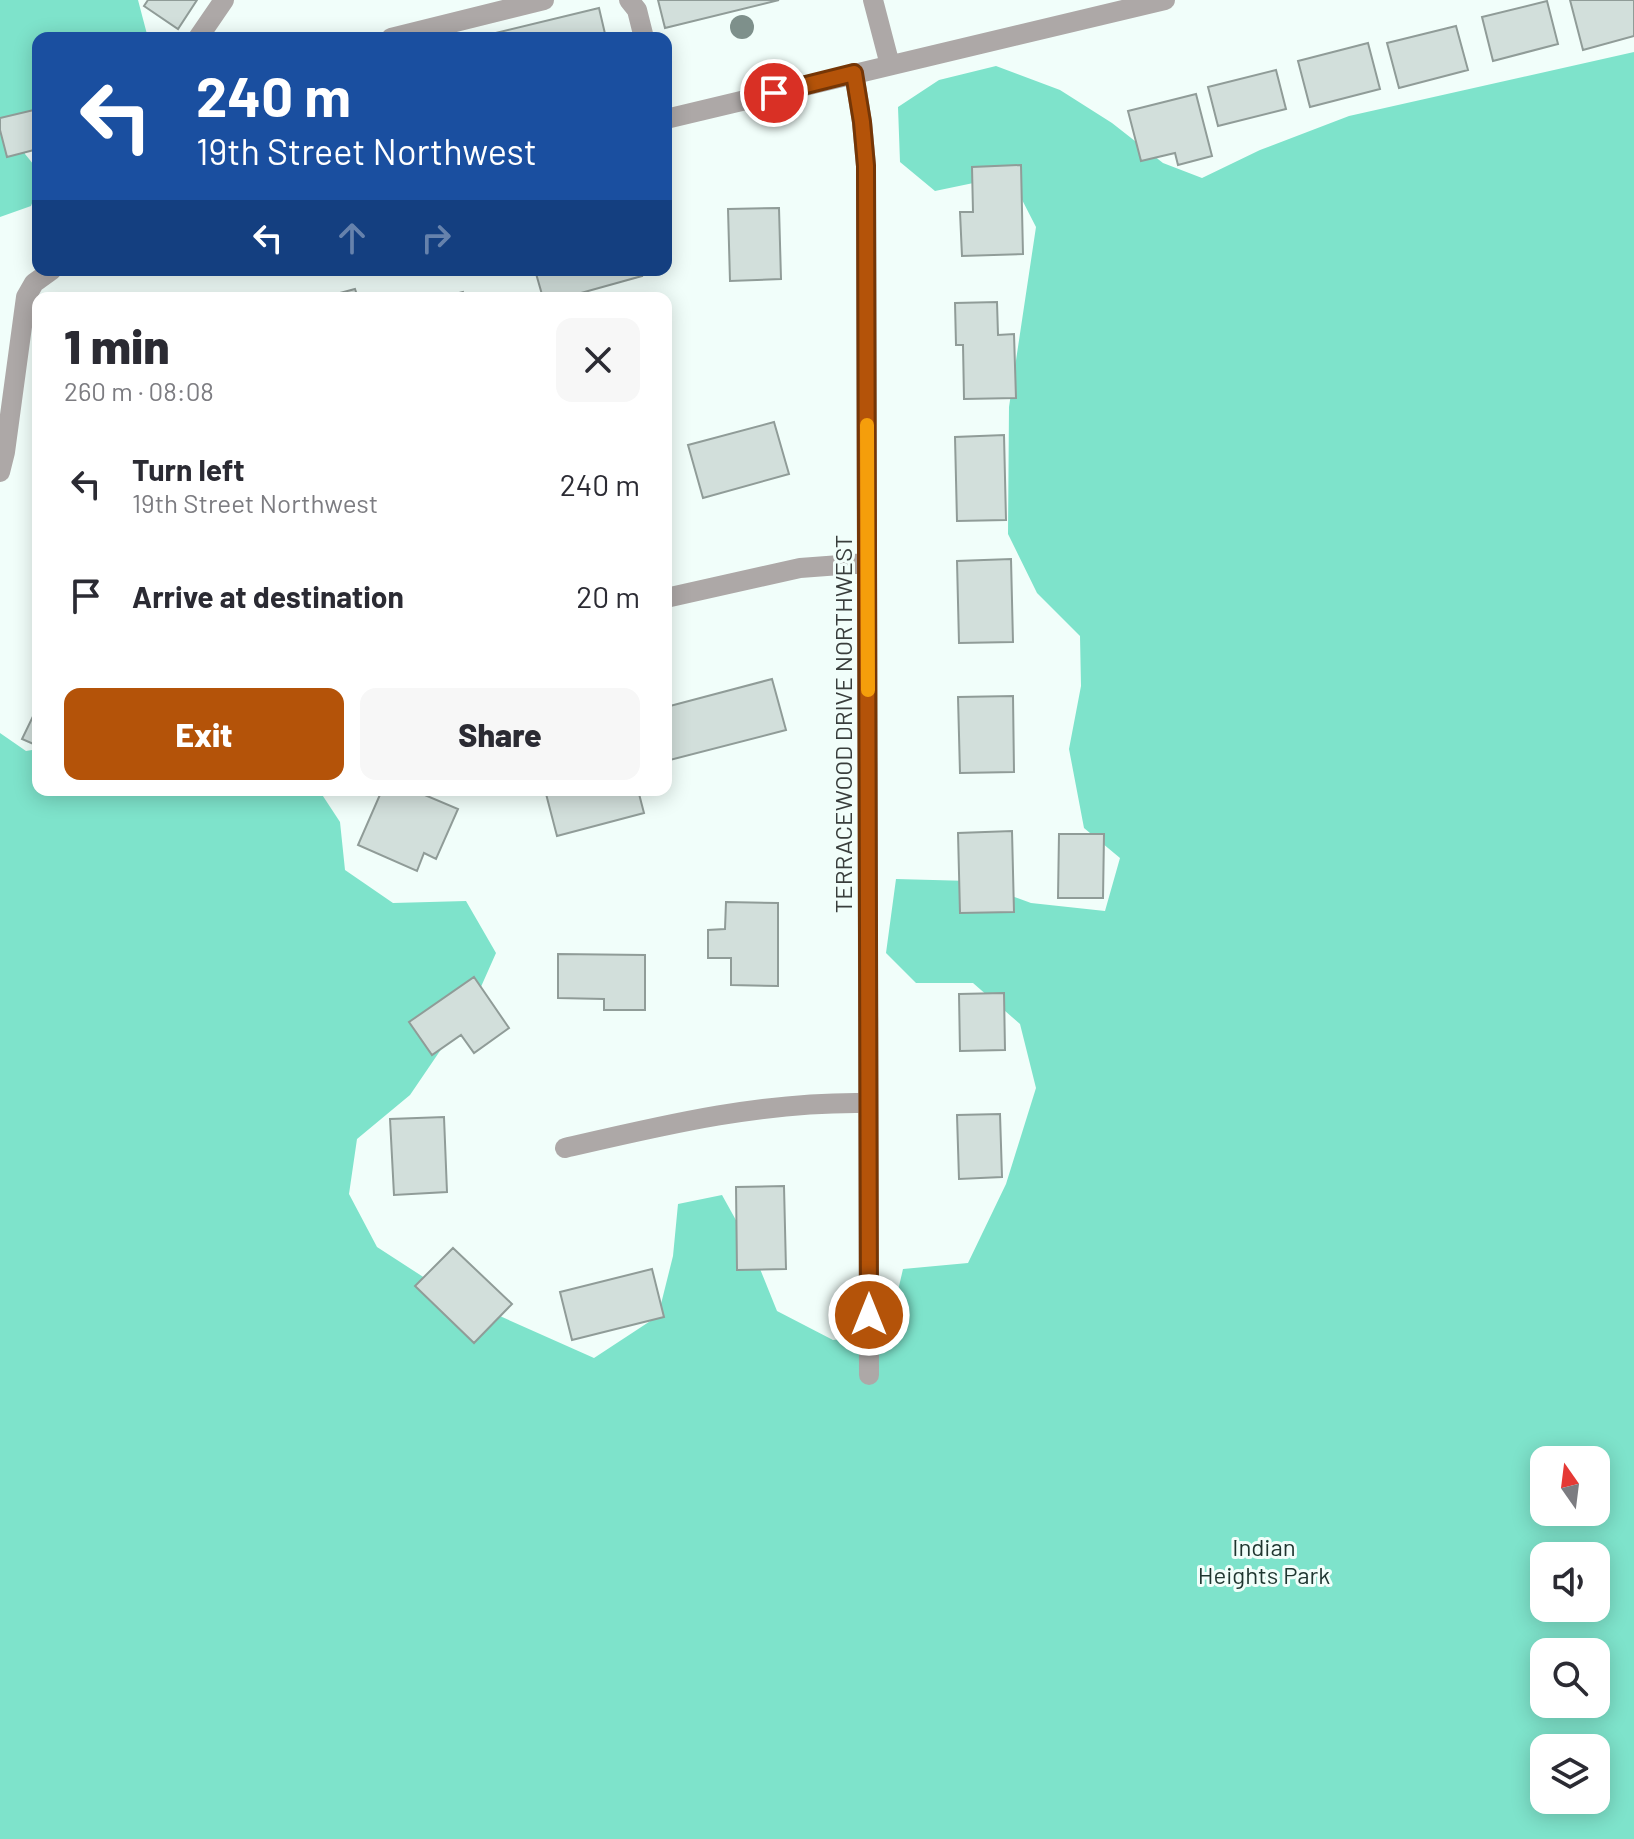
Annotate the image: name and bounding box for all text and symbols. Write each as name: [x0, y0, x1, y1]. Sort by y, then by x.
pin: [740, 59, 808, 127]
text: 240 m: [196, 61, 351, 128]
icon: left: [64, 64, 168, 168]
icon: arrive: [752, 71, 796, 115]
text: 19th Street Northwest: [196, 129, 537, 172]
icon: left: [246, 216, 290, 260]
icon: ahead: [330, 216, 374, 260]
icon: right: [414, 216, 458, 260]
text: 1 min: [64, 316, 170, 374]
button: close: [556, 318, 640, 402]
text: 260 m · 08:08: [64, 375, 214, 406]
text: Turn left: [132, 451, 245, 487]
icon: left: [64, 462, 108, 506]
text: 240 m: [560, 466, 640, 502]
text: 19th Street Northwest: [132, 487, 378, 518]
street label: TERRACEWOOD DRIVE NORTHWEST: [828, 535, 857, 913]
icon: arrive: [64, 574, 108, 618]
text: Arrive at destination: [132, 578, 404, 614]
text: 20 m: [576, 578, 640, 614]
button: Exit: [64, 688, 344, 780]
button: Share: [360, 688, 640, 780]
position arrow: [827, 1273, 911, 1357]
north arrow: [1530, 1446, 1610, 1526]
map controls: [1530, 1446, 1610, 1814]
park label: Indian Heights Park: [1198, 1532, 1330, 1589]
button: sound: [1530, 1542, 1610, 1622]
button: search: [1530, 1638, 1610, 1718]
button: layers: [1530, 1734, 1610, 1814]

